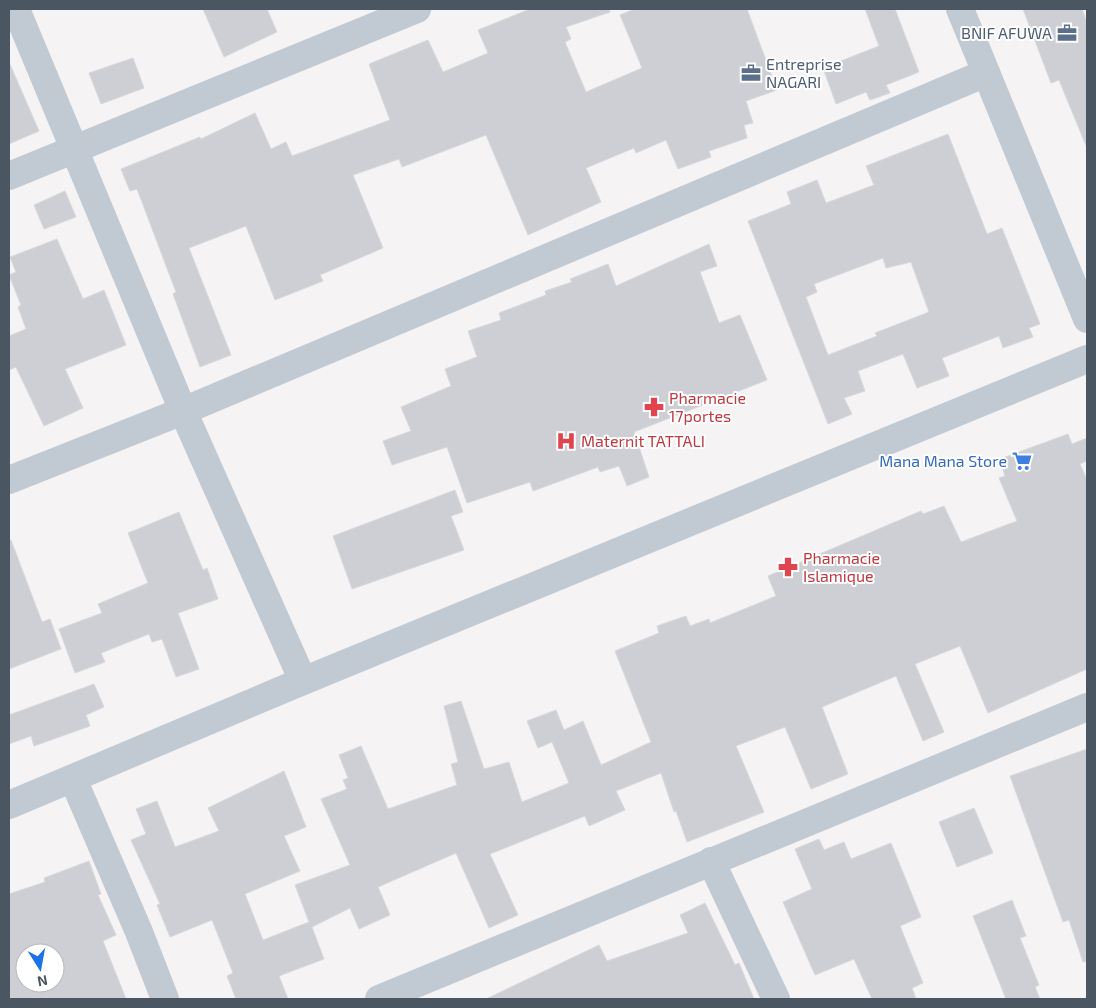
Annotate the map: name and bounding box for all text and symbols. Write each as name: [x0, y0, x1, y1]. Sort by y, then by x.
office icon: BNIF AFUWA: [1056, 22, 1078, 44]
place label: BNIF AFUWA: [961, 23, 1052, 42]
place label: Entreprise NAGARI: [766, 54, 842, 91]
office icon: Entreprise NAGARI: [740, 62, 762, 84]
place label: Pharmacie 17portes: [669, 388, 746, 425]
pharmacy icon: Pharmacie 17portes: [643, 396, 665, 418]
hospital icon: Maternit TATTALI: [555, 430, 577, 452]
place label: Maternit TATTALI: [581, 431, 705, 450]
supermarket icon: Mana Mana Store: [1011, 450, 1033, 472]
place label: Mana Mana Store: [879, 451, 1007, 470]
place label: Pharmacie Islamique: [803, 548, 880, 585]
pharmacy icon: Pharmacie Islamique: [777, 556, 799, 578]
north arrow: [15, 943, 65, 993]
text: N: [36, 972, 49, 991]

